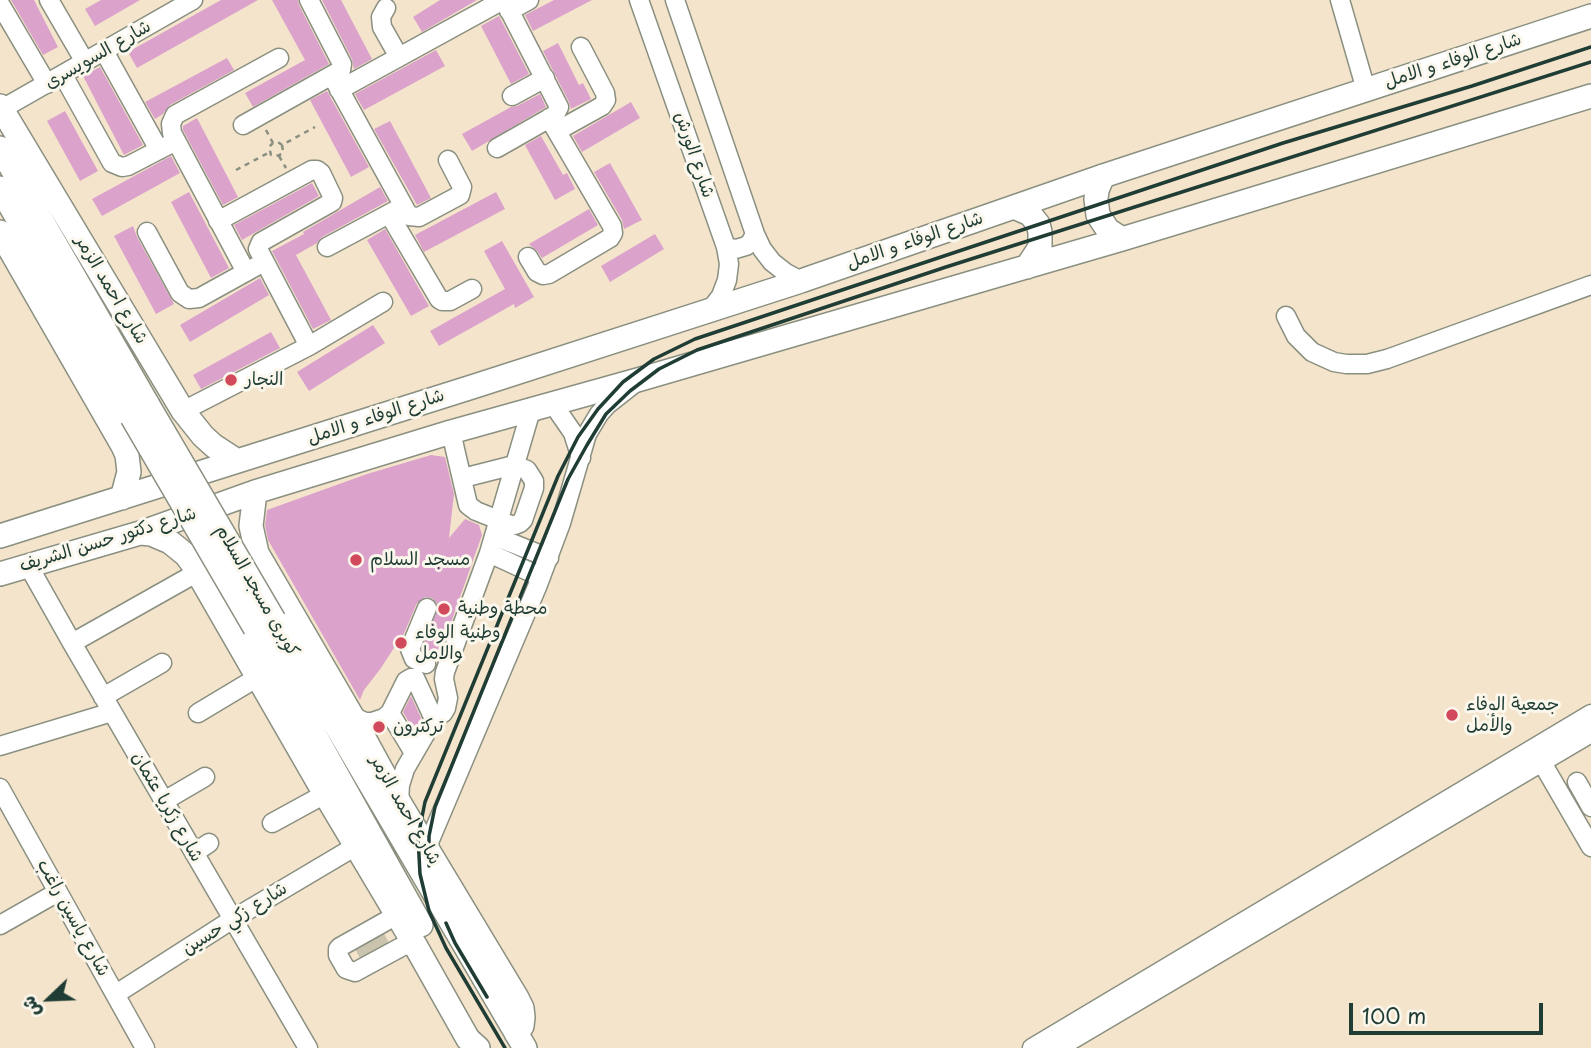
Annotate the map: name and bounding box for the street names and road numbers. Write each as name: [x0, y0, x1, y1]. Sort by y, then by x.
street label: شارع السويسرى: [41, 16, 155, 94]
street label: شارع الوفاء و الامل: [1382, 29, 1524, 93]
street label: شارع الورش: [669, 109, 719, 201]
street label: شارع الوفاء و الامل: [844, 208, 986, 274]
street label: شارع احمد الزمر: [70, 232, 152, 348]
street label: شارع الوفاء و الامل: [305, 385, 447, 449]
street label: شارع دكتور حسن الشريف: [17, 503, 199, 577]
street label: كوبرى مسجد السلام: [211, 521, 303, 661]
street label: شارع زكريا عثمان: [127, 748, 207, 866]
street label: شارع احمد الزمر: [365, 751, 445, 869]
street label: شارع ياسين راغب: [32, 856, 114, 980]
street label: شارع زكي حسين: [178, 878, 292, 960]

